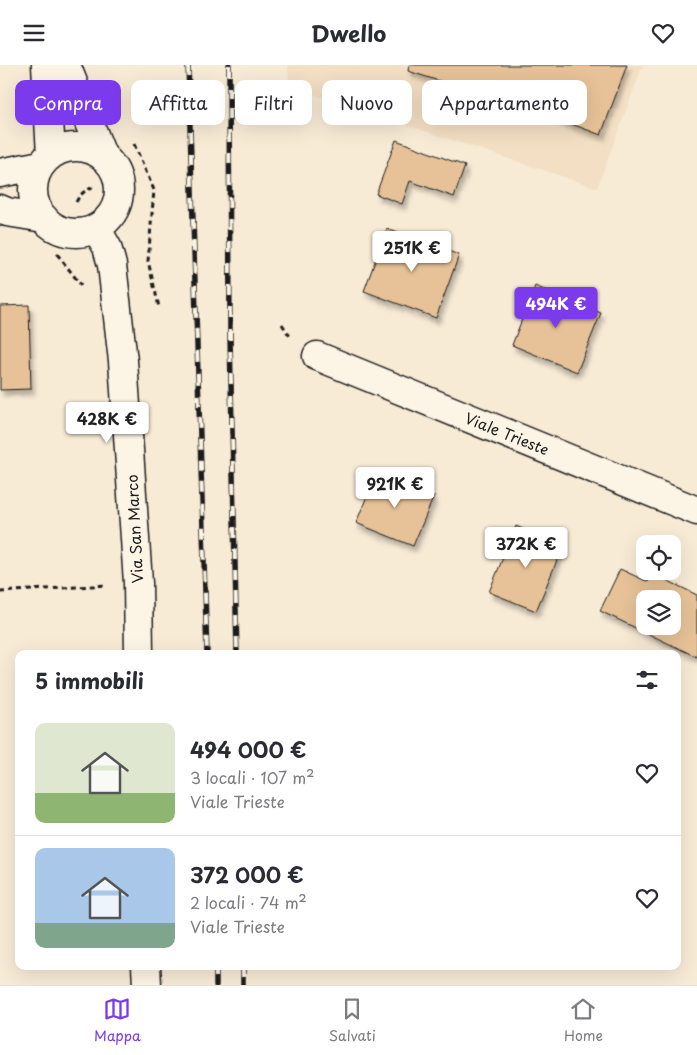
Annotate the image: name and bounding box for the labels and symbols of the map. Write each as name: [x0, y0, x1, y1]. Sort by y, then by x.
pin: 251K €: [371, 231, 453, 273]
pin: 494K €: [515, 287, 597, 329]
pin: 428K €: [66, 401, 148, 444]
street label: Viale Trieste: [462, 406, 552, 460]
pin: 921K €: [354, 467, 436, 509]
street label: Via San Marco: [120, 474, 148, 584]
pin: 372K €: [485, 527, 567, 569]

